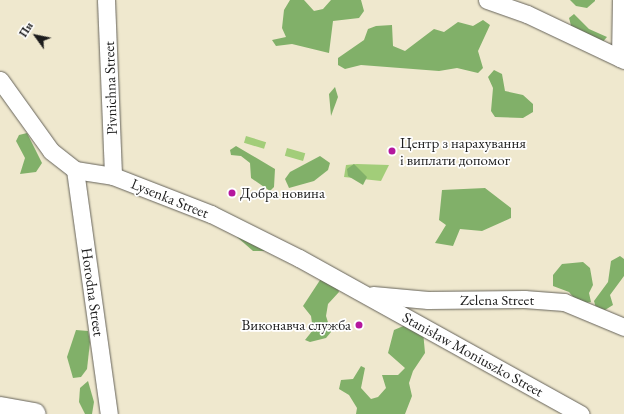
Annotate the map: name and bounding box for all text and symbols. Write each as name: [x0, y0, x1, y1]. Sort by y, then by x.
north arrow: [16, 16, 56, 56]
text: Пн: [16, 19, 36, 40]
street label: Pivnichna Street: [99, 41, 121, 135]
place label: Центр з нарахування і виплати допомог: [400, 133, 526, 168]
marker: Центр з нарахування і виплати допомог: [387, 146, 397, 156]
street label: Lysenka Street: [129, 174, 211, 222]
place label: Добра новина: [240, 184, 325, 202]
marker: Добра новина: [227, 188, 237, 198]
street label: Horodna Street: [78, 246, 108, 338]
street label: Zelena Street: [460, 291, 534, 309]
street label: Stanisław Moniuszko Street: [399, 308, 547, 400]
place label: Виконавча служба: [241, 316, 351, 334]
marker: Виконавча служба: [354, 320, 364, 330]

